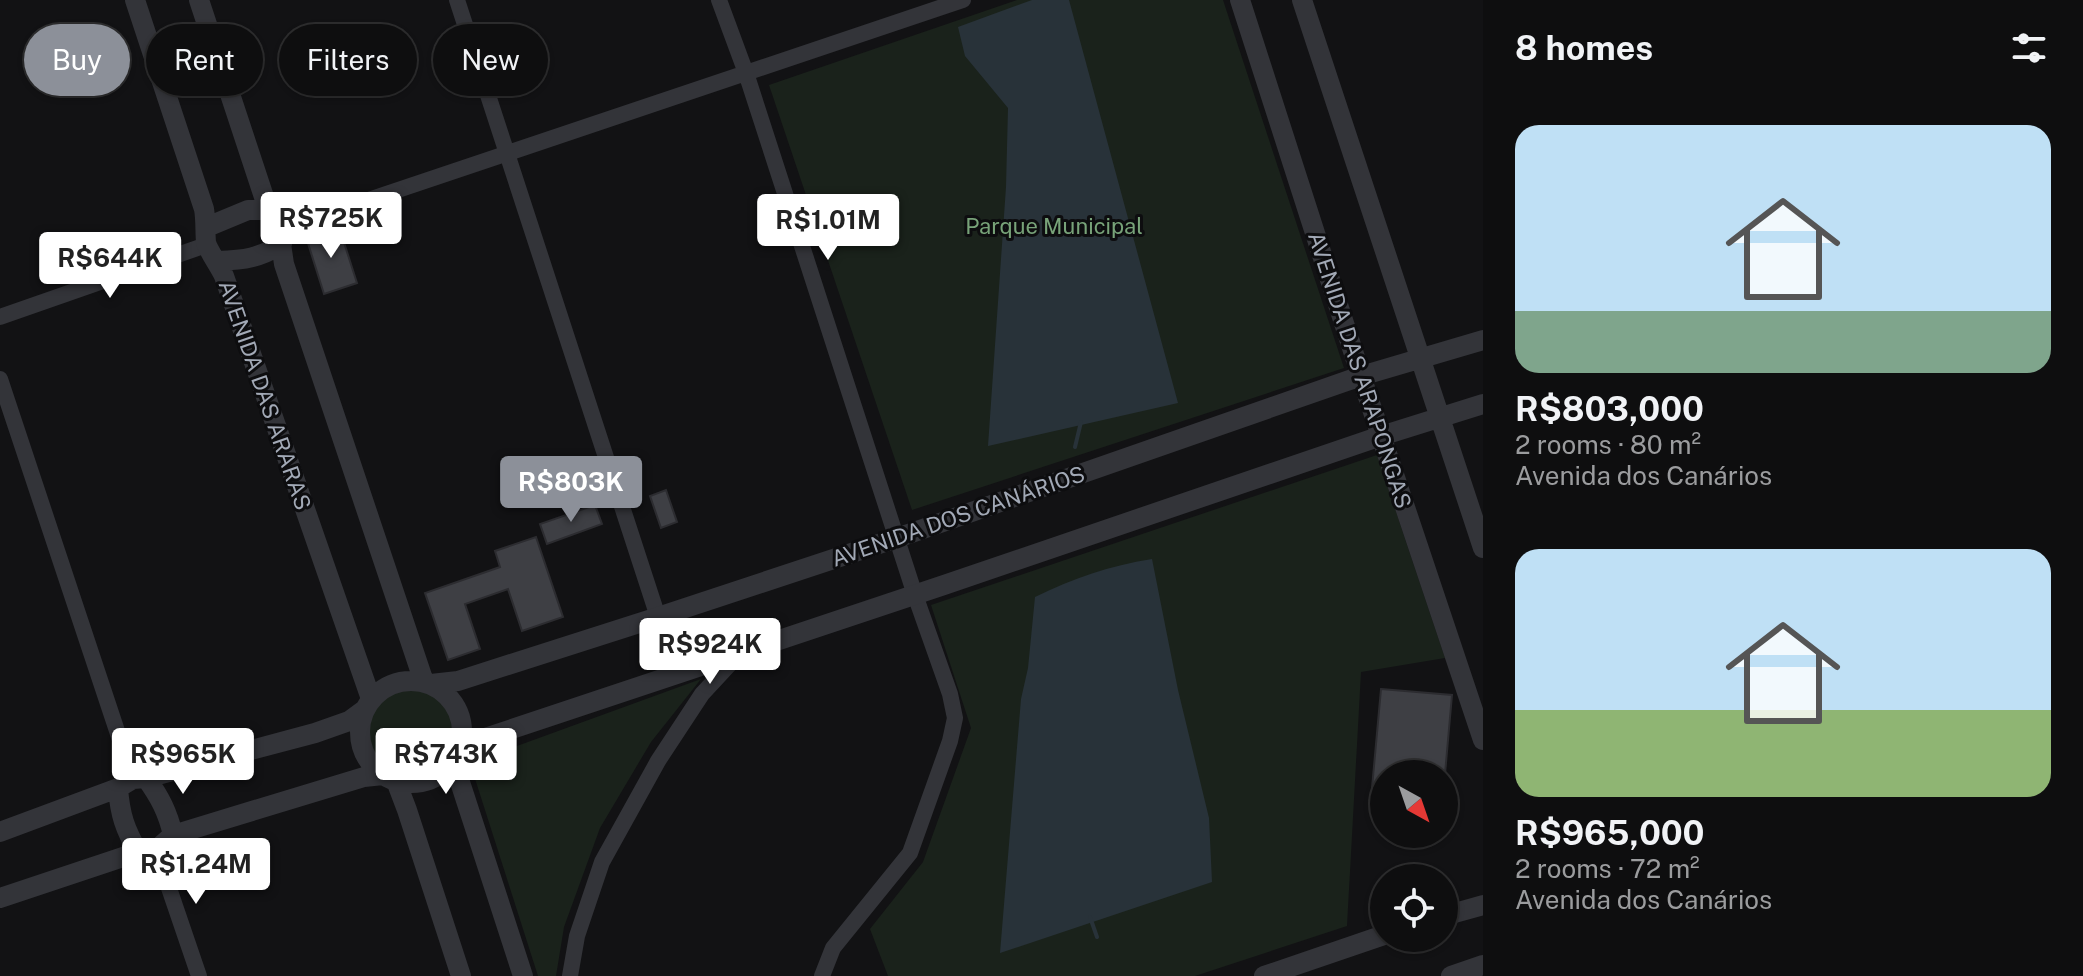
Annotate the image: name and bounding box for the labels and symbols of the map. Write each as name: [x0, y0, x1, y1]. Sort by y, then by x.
pin: R$725K: [266, 192, 396, 260]
pin: R$1.01M: [754, 194, 902, 262]
park label: Parque Municipal: [965, 213, 1143, 239]
street label: AVENIDA DAS ARAPONGAS: [1303, 228, 1417, 512]
pin: R$644K: [45, 232, 175, 300]
street label: AVENIDA DAS ARARAS: [213, 277, 317, 513]
pin: R$803K: [506, 456, 636, 524]
street label: AVENIDA DOS CANÁRIOS: [828, 460, 1088, 572]
pin: R$924K: [645, 618, 775, 686]
pin: R$965K: [118, 728, 248, 796]
pin: R$743K: [381, 728, 511, 796]
north arrow: [1370, 760, 1458, 848]
pin: R$1.24M: [122, 838, 270, 906]

